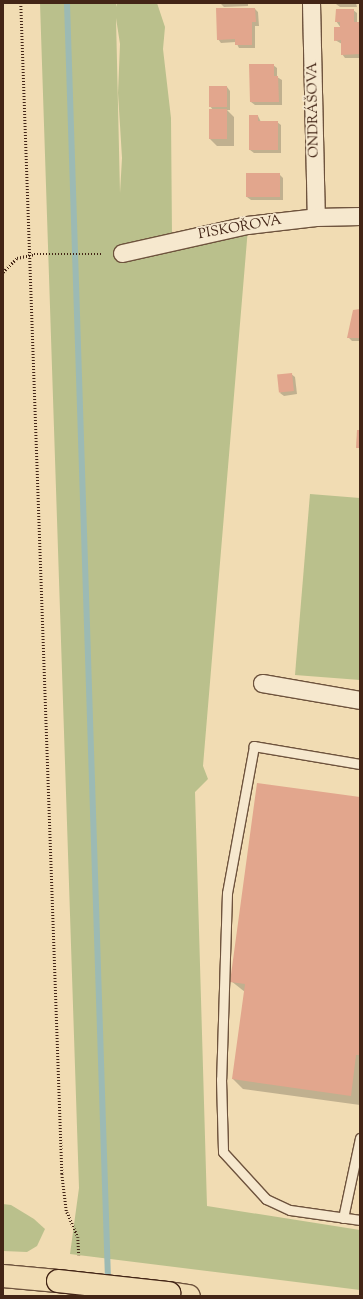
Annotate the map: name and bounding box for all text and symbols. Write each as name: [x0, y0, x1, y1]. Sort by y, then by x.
street label: ONDRÁŠOVA: [305, 62, 323, 158]
street label: PISKOŘOVA: [197, 212, 283, 244]

